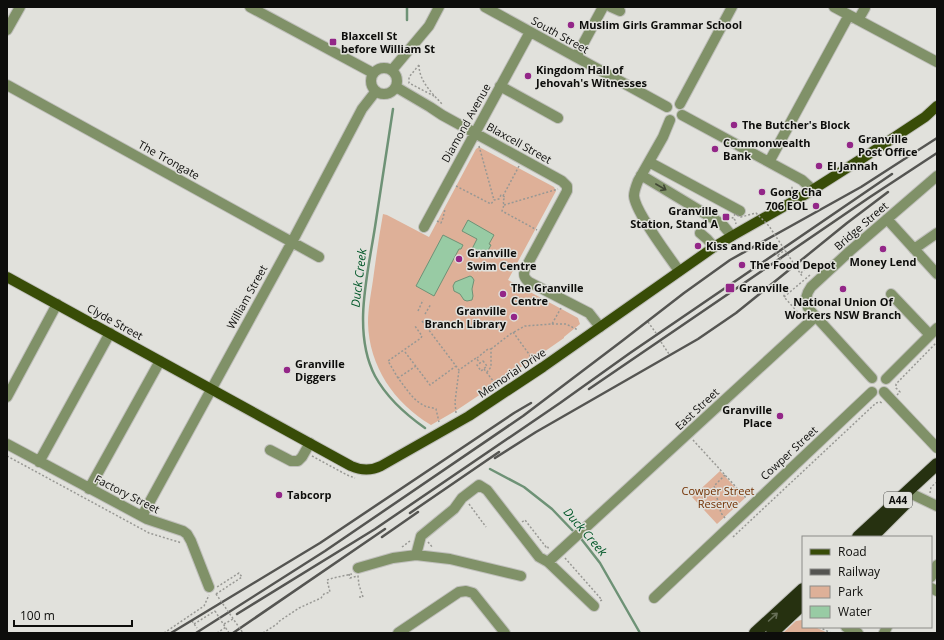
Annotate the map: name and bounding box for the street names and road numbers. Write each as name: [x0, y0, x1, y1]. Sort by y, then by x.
street label: South Street: [529, 13, 592, 57]
street label: Diamond Avenue: [438, 81, 494, 165]
street label: Blaxcell Street: [484, 118, 555, 167]
street label: The Trongate: [136, 137, 203, 183]
street label: Bridge Street: [831, 198, 891, 253]
street label: William Street: [223, 262, 270, 332]
street label: Clyde Street: [85, 300, 146, 343]
street label: Memorial Drive: [475, 344, 549, 401]
street label: East Street: [671, 384, 722, 433]
street label: Cowper Street: [757, 422, 821, 483]
street label: Factory Street: [92, 471, 162, 516]
road number: A44: [884, 492, 912, 508]

